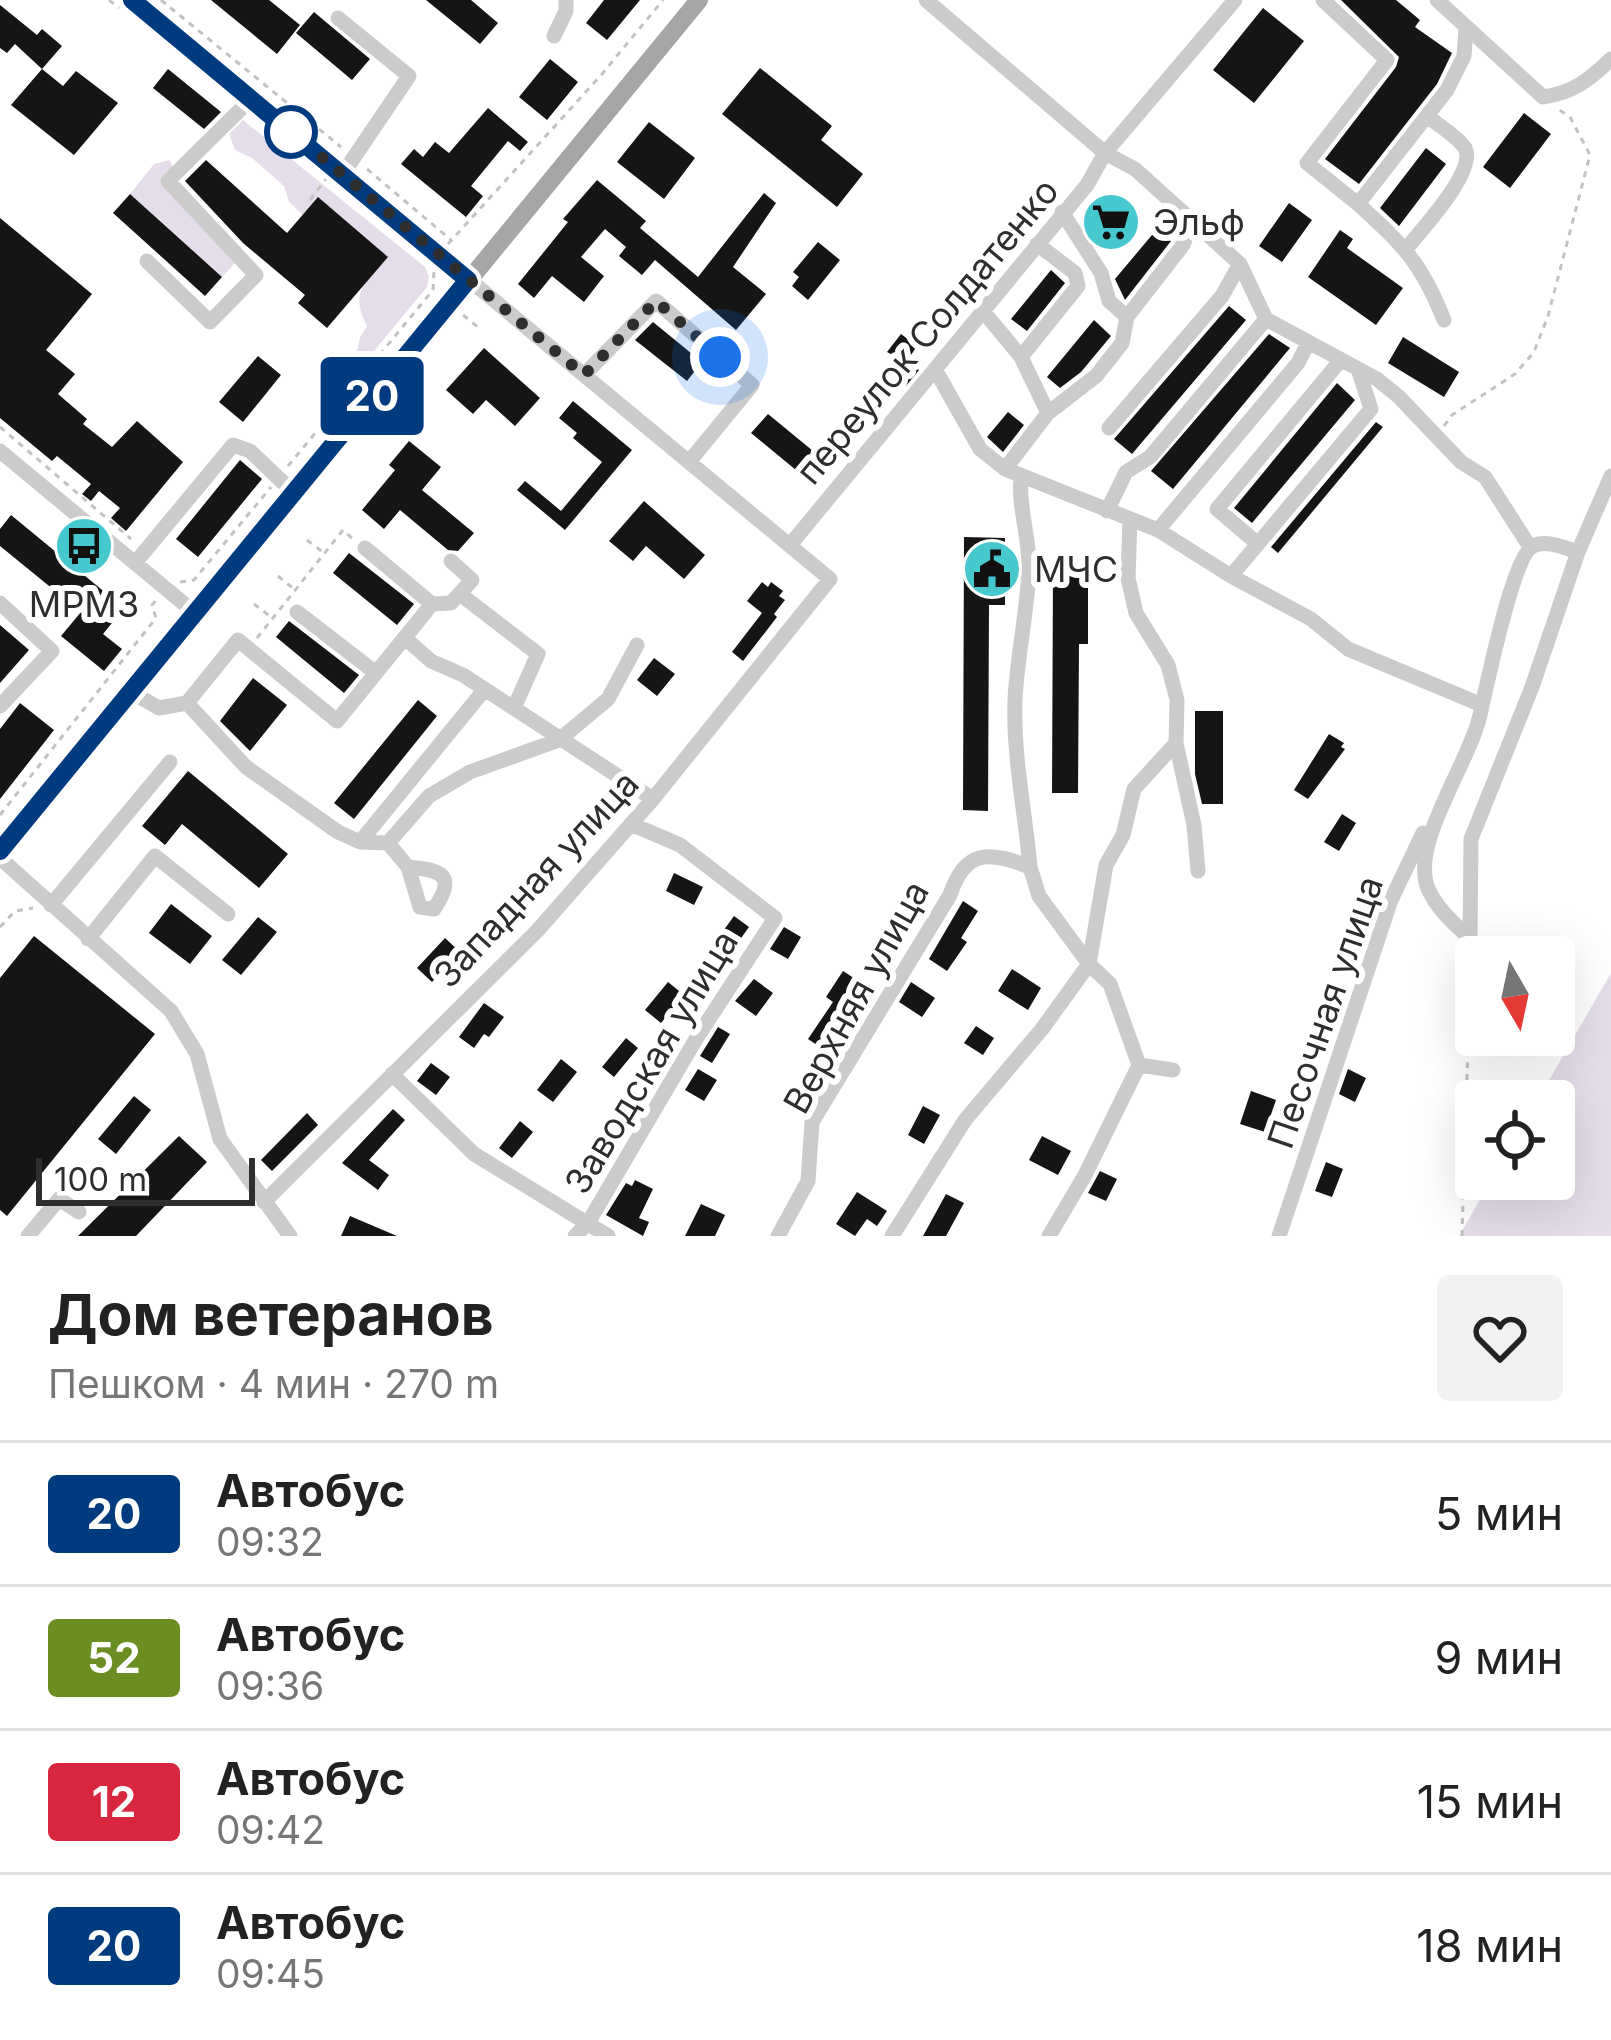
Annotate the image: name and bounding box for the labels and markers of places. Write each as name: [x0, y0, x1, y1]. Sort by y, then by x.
unlabelled marker: [266, 107, 316, 157]
supermarket icon: Эльф: [1080, 191, 1142, 253]
place label: Эльф: [1153, 200, 1245, 244]
bus stop icon: МРМЗ: [53, 515, 115, 577]
public building icon: МЧС: [961, 538, 1023, 600]
place label: МЧС: [1034, 547, 1118, 591]
place label: МРМЗ: [29, 582, 139, 626]

